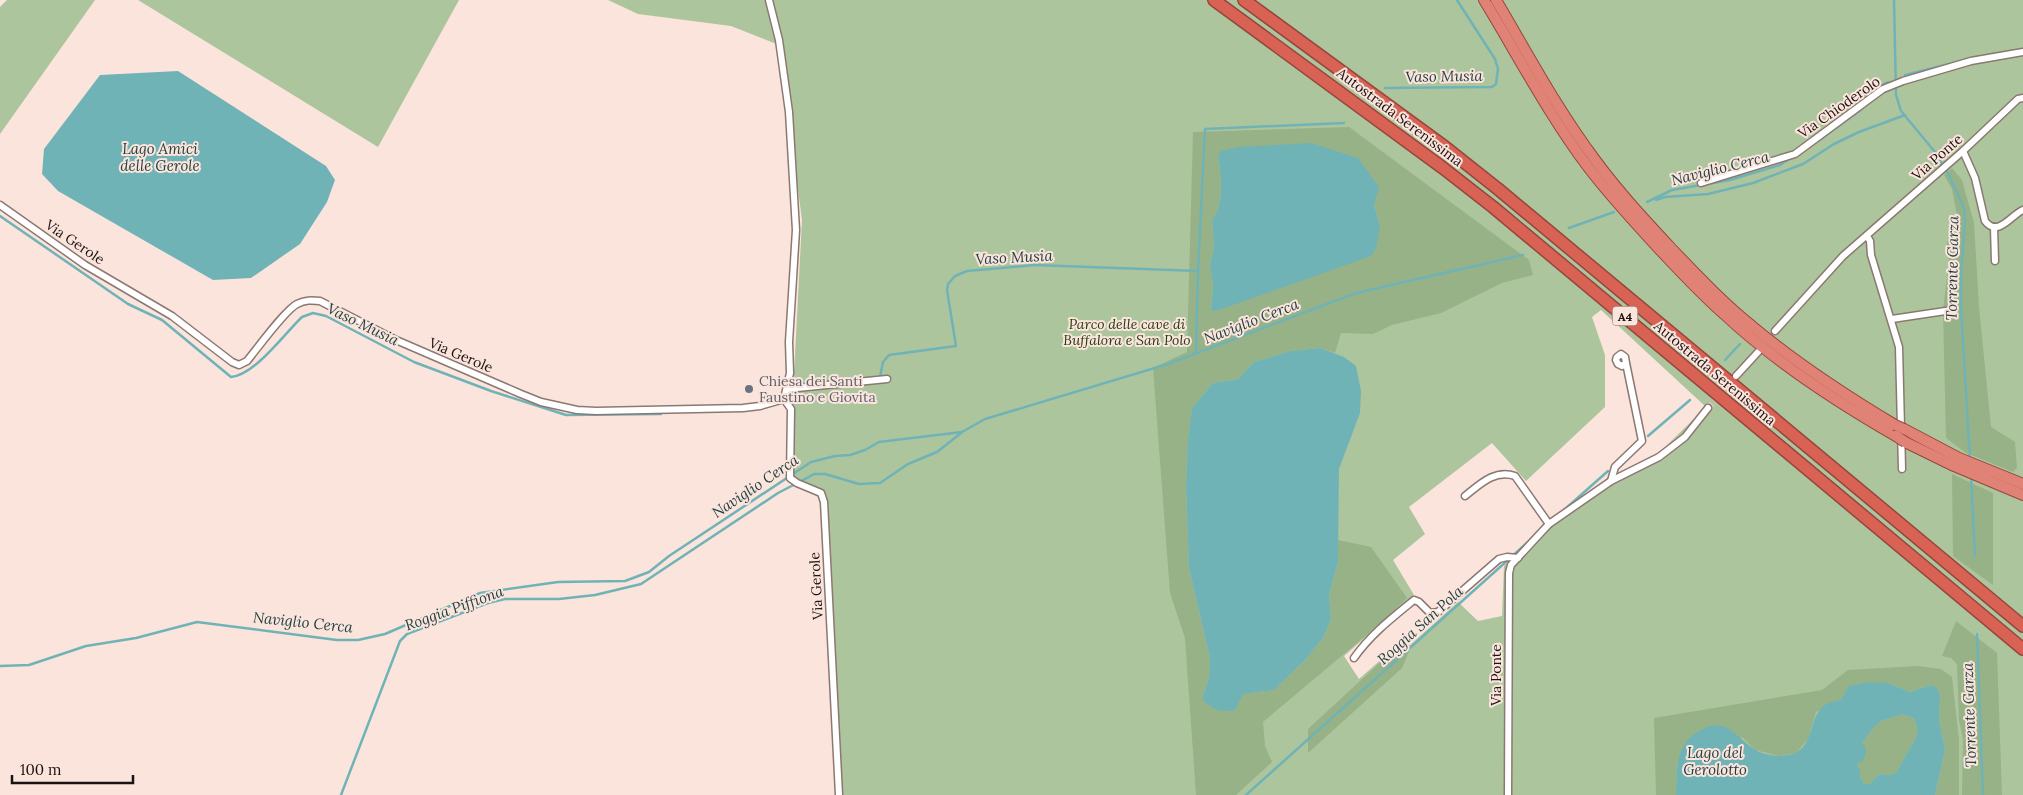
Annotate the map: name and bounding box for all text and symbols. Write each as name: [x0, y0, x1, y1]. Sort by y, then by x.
street label: Autostrada Serenissima: [1333, 63, 1467, 170]
water label: Vaso Musia: [1405, 66, 1484, 86]
street label: Via Chioderolo: [1794, 72, 1884, 143]
street label: Via Ponte: [1907, 130, 1966, 185]
water label: Lago Amici delle Gerole: [120, 139, 200, 175]
water label: Naviglio Cerca: [1669, 146, 1772, 189]
street label: Via Gerole: [41, 215, 108, 269]
water label: Torrente Garza: [1942, 215, 1962, 320]
water label: Vaso Musia: [975, 245, 1054, 269]
water label: Naviglio Cerca: [1201, 294, 1302, 348]
water label: Vaso Musia: [324, 299, 403, 350]
road number: A4: [1612, 306, 1638, 326]
park label: Parco delle cave di Buffalora e San Polo: [1063, 315, 1191, 349]
street label: Autostrada Serenissima: [1650, 316, 1779, 429]
street label: Via Gerole: [425, 333, 496, 377]
place label: Chiesa dei Santi Faustino e Giovita: [759, 372, 876, 406]
marker: Chiesa dei Santi Faustino e Giovita: [743, 383, 755, 395]
water label: Naviglio Cerca: [708, 450, 803, 522]
street label: Via Gerole: [805, 551, 827, 621]
water label: Roggia Piffiona: [402, 581, 506, 635]
water label: Roggia San Pola: [1373, 581, 1467, 668]
water label: Naviglio Cerca: [252, 607, 355, 637]
street label: Via Ponte: [1487, 644, 1505, 707]
water label: Torrente Garza: [1958, 662, 1980, 768]
water label: Lago del Gerolotto: [1683, 743, 1747, 779]
scale bar: [12, 752, 134, 784]
text: 100 m: [20, 760, 61, 779]

